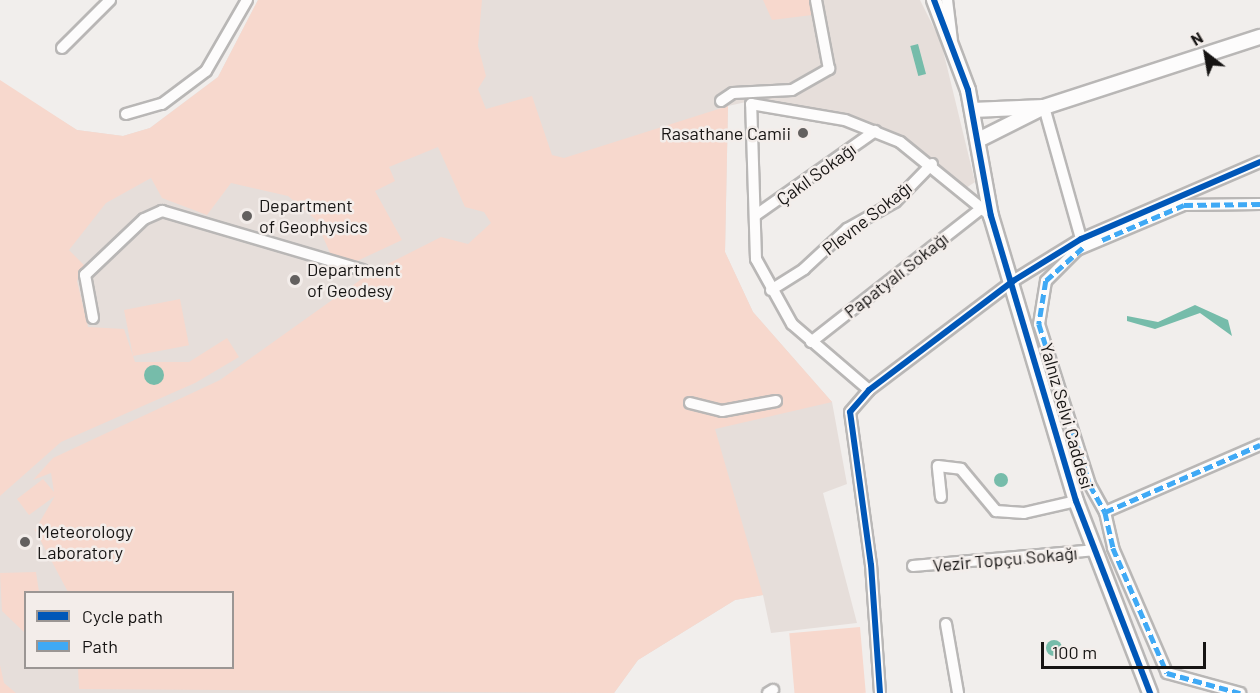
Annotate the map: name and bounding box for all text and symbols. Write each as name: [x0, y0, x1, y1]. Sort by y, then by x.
north arrow: [1176, 24, 1236, 84]
text: N: [1187, 27, 1206, 49]
place label: Rasathane Camii: [661, 122, 791, 144]
marker: Rasathane Camii: [796, 126, 810, 140]
street label: Çakıl Sokağı: [772, 138, 860, 210]
street label: Plevne Sokağı: [818, 176, 916, 260]
place label: Department of Geophysics: [259, 195, 368, 238]
marker: Department of Geophysics: [240, 209, 254, 223]
street label: Papatyalı Sokağı: [840, 228, 952, 322]
place label: Department of Geodesy: [307, 259, 401, 302]
marker: Department of Geodesy: [288, 273, 302, 287]
street label: Yalnız Selvi Caddesi: [1036, 340, 1098, 492]
place label: Meteorology Laboratory: [37, 521, 133, 564]
marker: Meteorology Laboratory: [18, 535, 32, 549]
street label: Vezir Topçu Sokağı: [932, 542, 1078, 576]
legend: [24, 591, 234, 669]
text: Cycle path: [82, 605, 163, 627]
scale bar: [1044, 630, 1209, 668]
text: Path: [82, 635, 118, 657]
text: 100 m: [1052, 641, 1097, 663]

